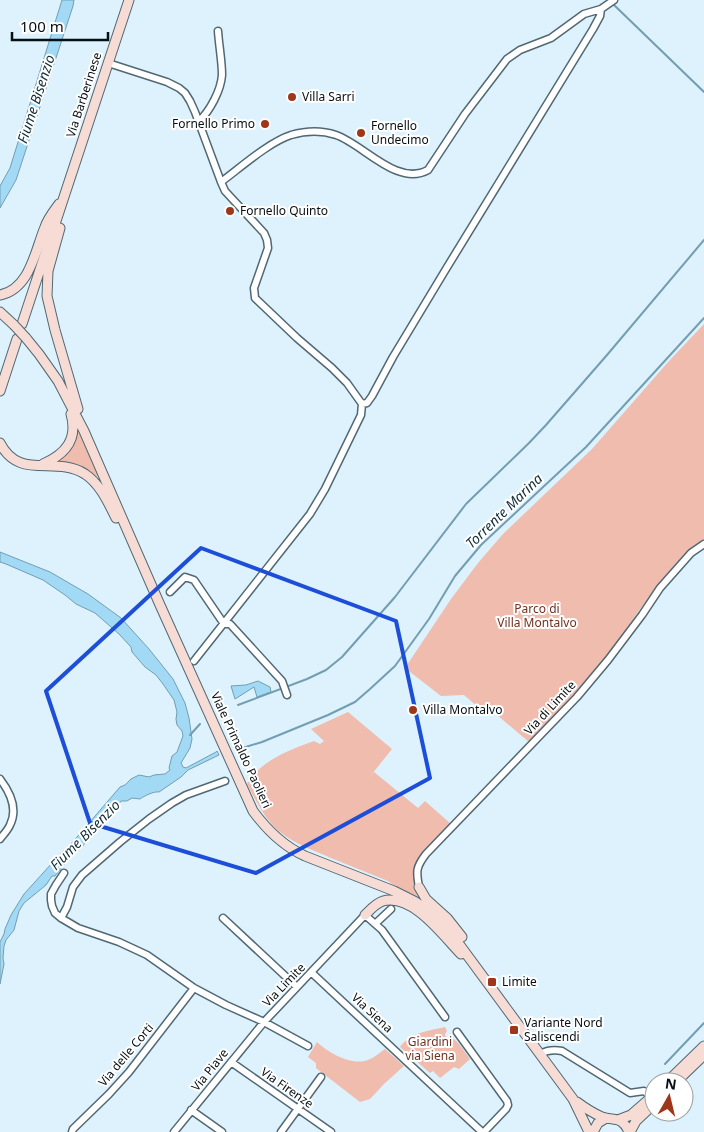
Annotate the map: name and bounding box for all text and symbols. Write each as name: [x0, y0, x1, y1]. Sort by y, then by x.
scale bar: [12, 10, 109, 42]
text: 100 m: [20, 16, 64, 36]
street label: Via Barberinese: [62, 50, 105, 140]
water label: Fiume Bisenzio: [12, 52, 59, 146]
place label: Villa Sarri: [302, 88, 355, 105]
marker: Villa Sarri: [286, 91, 298, 103]
place label: Fornello Primo: [172, 115, 255, 132]
place label: Fornello Undecimo: [371, 117, 429, 148]
marker: Fornello Primo: [259, 118, 271, 130]
marker: Fornello Undecimo: [355, 127, 367, 139]
place label: Fornello Quinto: [240, 202, 328, 219]
marker: Fornello Quinto: [224, 205, 236, 217]
water label: Torrente Marina: [461, 469, 546, 552]
park label: Parco di Villa Montalvo: [497, 600, 577, 631]
street label: Via di Limite: [520, 677, 579, 739]
street label: Viale Primaldo Paolieri: [207, 689, 276, 811]
place label: Villa Montalvo: [423, 701, 502, 718]
marker: Villa Montalvo: [407, 704, 419, 716]
water label: Fiume Bisenzio: [45, 795, 124, 874]
street label: Via Limite: [258, 959, 309, 1010]
place label: Limite: [502, 973, 537, 990]
marker: Limite: [486, 976, 498, 988]
street label: Via Siena: [348, 989, 397, 1036]
place label: Variante Nord Saliscendi: [524, 1014, 603, 1045]
street label: Via delle Corti: [94, 1019, 157, 1090]
marker: Variante Nord Saliscendi: [508, 1024, 520, 1036]
park label: Giardini via Siena: [405, 1033, 455, 1064]
street label: Via Piave: [187, 1045, 232, 1095]
street label: Via Firenze: [258, 1063, 317, 1112]
north arrow: [644, 1072, 694, 1122]
text: N: [664, 1073, 678, 1094]

